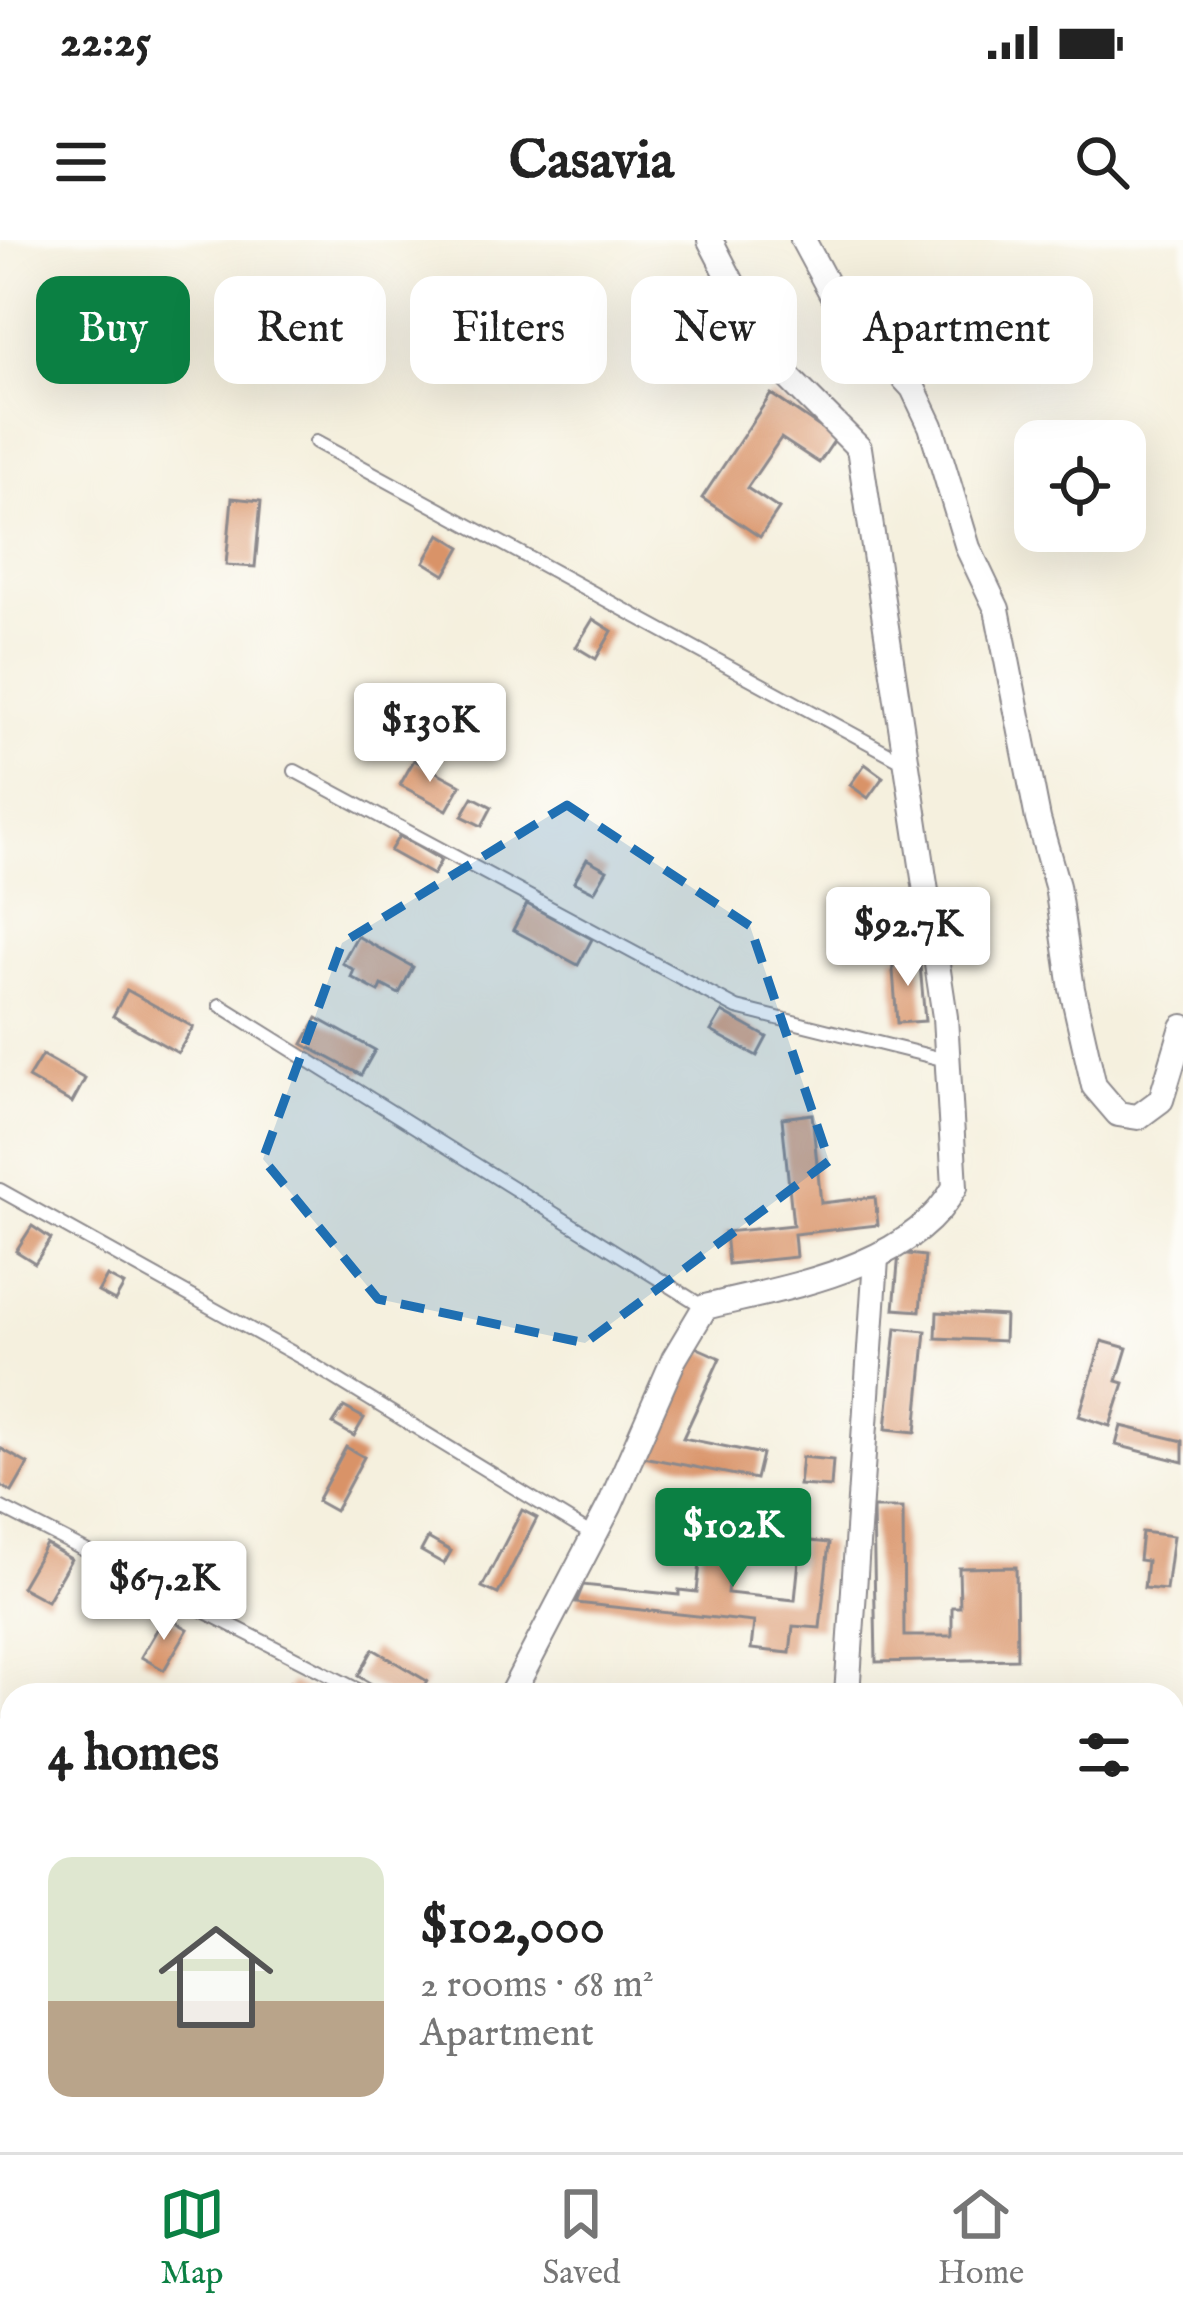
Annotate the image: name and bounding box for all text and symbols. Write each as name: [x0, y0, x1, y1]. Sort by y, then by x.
text: 22:25: [60, 14, 151, 71]
text: Casavia: [509, 128, 674, 197]
icon: menu: [48, 129, 114, 195]
icon: search: [1069, 129, 1135, 195]
chip: Buy: [36, 276, 190, 384]
chip: Rent: [214, 276, 386, 384]
chip: Filters: [410, 276, 607, 384]
chip: New: [631, 276, 797, 384]
chip: Apartment: [821, 276, 1093, 384]
map controls: [1014, 420, 1146, 552]
button: locate: [1014, 420, 1146, 552]
pin: $130K: [346, 683, 514, 785]
text: $130K: [381, 697, 479, 746]
pin: $92.7K: [810, 887, 1006, 989]
text: $92.7K: [853, 901, 963, 950]
pin: $102K: [649, 1488, 817, 1590]
text: $102K: [682, 1502, 784, 1551]
pin: $67.2K: [66, 1541, 262, 1643]
text: $67.2K: [108, 1555, 220, 1604]
icon: filters: [1071, 1722, 1137, 1788]
text: 4 homes: [48, 1723, 219, 1788]
text: $102,000: [420, 1896, 605, 1961]
icon: home: [144, 1905, 288, 2049]
text: 2 rooms · 68 m²: [420, 1961, 654, 2010]
text: Apartment: [420, 2010, 594, 2059]
tab: Map: [159, 2181, 225, 2295]
tab: Saved: [542, 2181, 620, 2295]
tab: Home: [938, 2181, 1024, 2295]

